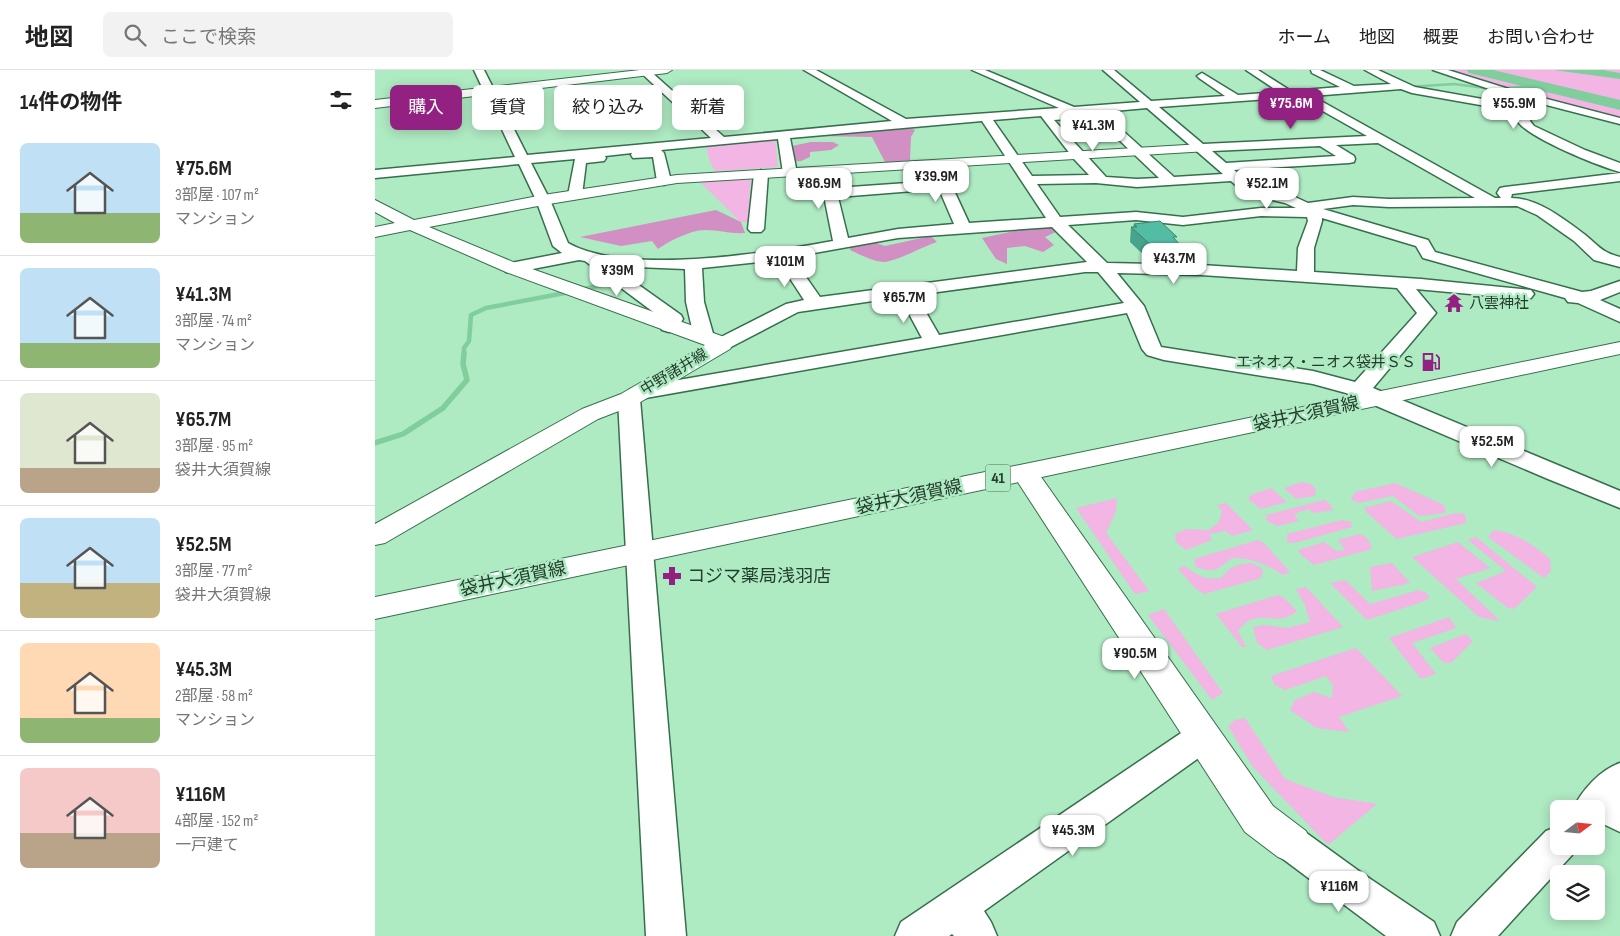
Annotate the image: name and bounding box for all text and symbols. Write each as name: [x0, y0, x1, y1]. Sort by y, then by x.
search box: [103, 12, 453, 57]
icon: search: [121, 21, 149, 49]
text: 地図: [25, 23, 73, 52]
text: ここで検索: [161, 26, 256, 49]
text: ホーム: [1278, 27, 1331, 48]
text: 地図: [1359, 27, 1395, 48]
text: 概要: [1423, 27, 1459, 48]
text: お問い合わせ: [1487, 27, 1595, 48]
chip: 購入: [390, 85, 462, 130]
chip: 賃貸: [472, 85, 544, 130]
chip: 絞り込み: [554, 85, 662, 130]
chip: 新着: [672, 85, 744, 130]
icon: filters: [327, 86, 355, 114]
pin: ¥75.6M: [1250, 88, 1332, 130]
pin: ¥55.9M: [1473, 88, 1555, 130]
text: 14件の物件: [20, 90, 122, 115]
text: ¥75.6M: [1269, 94, 1313, 113]
text: ¥55.9M: [1492, 94, 1536, 113]
pin: ¥41.3M: [1052, 109, 1134, 152]
text: ¥41.3M: [1071, 116, 1115, 135]
text: ¥75.6M: [175, 156, 232, 181]
pin: ¥39.9M: [895, 160, 977, 203]
icon: home: [60, 163, 120, 223]
text: ¥39.9M: [914, 167, 958, 186]
pin: ¥86.9M: [778, 168, 860, 210]
pin: ¥52.1M: [1226, 168, 1308, 210]
text: ¥86.9M: [797, 174, 841, 193]
text: ¥52.1M: [1246, 174, 1288, 193]
text: 3部屋 · 107 m²: [175, 186, 259, 205]
text: マンション: [175, 210, 255, 229]
pin: ¥43.7M: [1133, 242, 1215, 285]
pin: ¥101M: [750, 246, 820, 288]
text: ¥43.7M: [1153, 249, 1195, 268]
text: ¥101M: [766, 252, 804, 271]
pin: ¥39M: [587, 254, 647, 297]
text: ¥39M: [600, 261, 634, 280]
text: ¥41.3M: [175, 282, 231, 307]
pin: ¥65.7M: [863, 282, 945, 324]
icon: home: [60, 288, 120, 348]
text: ¥65.7M: [883, 288, 925, 307]
temple icon: 八雲神社: [1443, 292, 1465, 314]
place label: 八雲神社: [1469, 294, 1529, 313]
text: 3部屋 · 74 m²: [175, 312, 252, 331]
text: マンション: [175, 336, 255, 355]
street label: 中野諸井線: [637, 345, 711, 399]
fuel station icon: エネオス・ニオス袋井ＳＳ: [1420, 351, 1442, 373]
place label: エネオス・ニオス袋井ＳＳ: [1236, 353, 1416, 372]
street label: 袋井大須賀線: [1251, 393, 1361, 435]
text: ¥65.7M: [175, 407, 231, 432]
icon: home: [60, 413, 120, 473]
pin: ¥52.5M: [1451, 426, 1533, 468]
text: ¥52.5M: [1470, 432, 1514, 451]
text: 3部屋 · 95 m²: [175, 437, 253, 456]
text: 袋井大須賀線: [175, 461, 271, 480]
road number: 41: [985, 464, 1011, 492]
street label: 袋井大須賀線: [854, 476, 964, 518]
text: ¥52.5M: [175, 532, 231, 557]
icon: home: [60, 538, 120, 598]
street label: 袋井大須賀線: [458, 558, 568, 600]
text: 3部屋 · 77 m²: [175, 562, 253, 581]
pharmacy icon: コジマ薬局浅羽店: [661, 565, 683, 587]
place label: コジマ薬局浅羽店: [687, 566, 831, 587]
text: 袋井大須賀線: [175, 586, 271, 605]
pin: ¥90.5M: [1094, 638, 1176, 680]
text: ¥90.5M: [1113, 644, 1157, 663]
text: ¥45.3M: [175, 657, 232, 682]
icon: home: [60, 663, 120, 723]
text: 2部屋 · 58 m²: [175, 687, 253, 706]
text: マンション: [175, 711, 255, 730]
text: ¥116M: [175, 782, 225, 807]
icon: home: [60, 788, 120, 848]
north arrow: [1550, 800, 1605, 855]
map controls: [1550, 800, 1605, 920]
text: 4部屋 · 152 m²: [175, 812, 258, 831]
pin: ¥45.3M: [1032, 814, 1114, 857]
text: ¥45.3M: [1051, 821, 1095, 840]
text: 一戸建て: [175, 836, 239, 855]
button: layers: [1550, 865, 1605, 920]
pin: ¥116M: [1304, 870, 1374, 913]
text: ¥116M: [1320, 877, 1358, 896]

